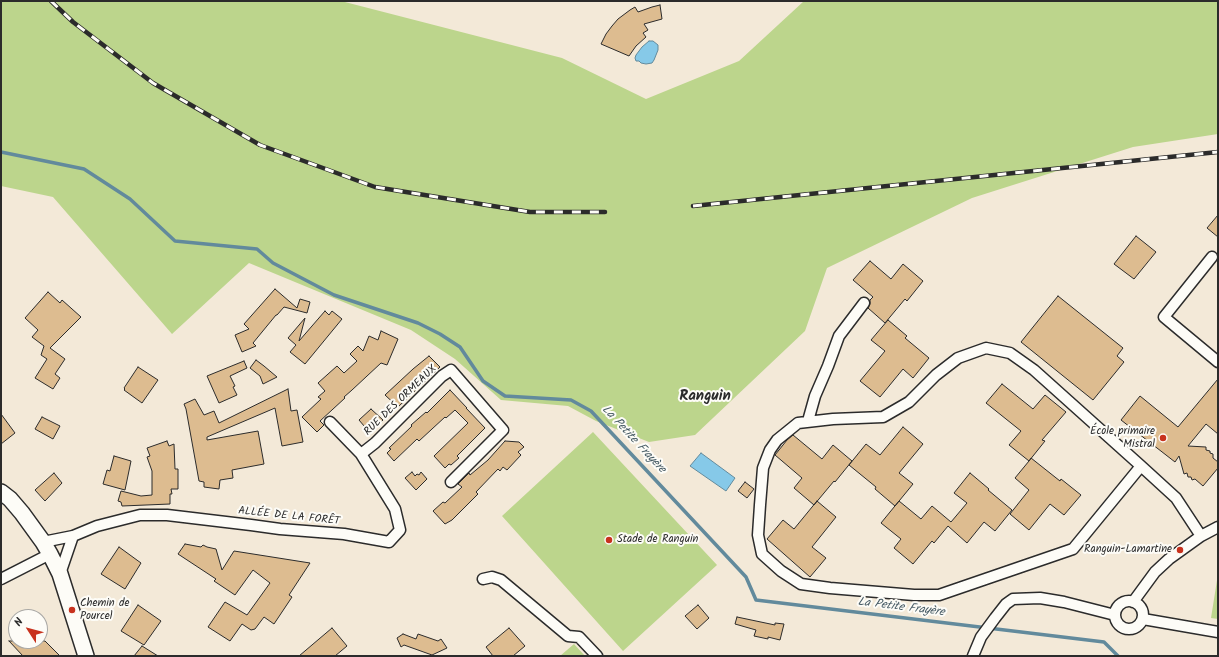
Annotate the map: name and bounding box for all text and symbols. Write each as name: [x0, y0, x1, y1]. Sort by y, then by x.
street label: RUE DES ORMEAUX: [362, 363, 440, 439]
district label: Ranguin: [679, 388, 731, 406]
water label: La Petite Frayère: [598, 403, 668, 477]
place label: École primaire Mistral: [1090, 425, 1155, 451]
marker: École primaire Mistral: [1158, 433, 1168, 443]
street label: ALLÉE DE LA FORÊT: [237, 505, 341, 529]
place label: Stade de Ranguin: [617, 533, 698, 547]
marker: Stade de Ranguin: [604, 535, 614, 545]
place label: Ranguin-Lamartine: [1084, 543, 1172, 557]
marker: Ranguin-Lamartine: [1175, 545, 1185, 555]
water label: La Petite Frayère: [857, 596, 945, 620]
place label: Chemin de Pourcel: [80, 597, 130, 623]
marker: Chemin de Pourcel: [67, 605, 77, 615]
north arrow: [8, 609, 48, 649]
text: N: [10, 614, 28, 631]

